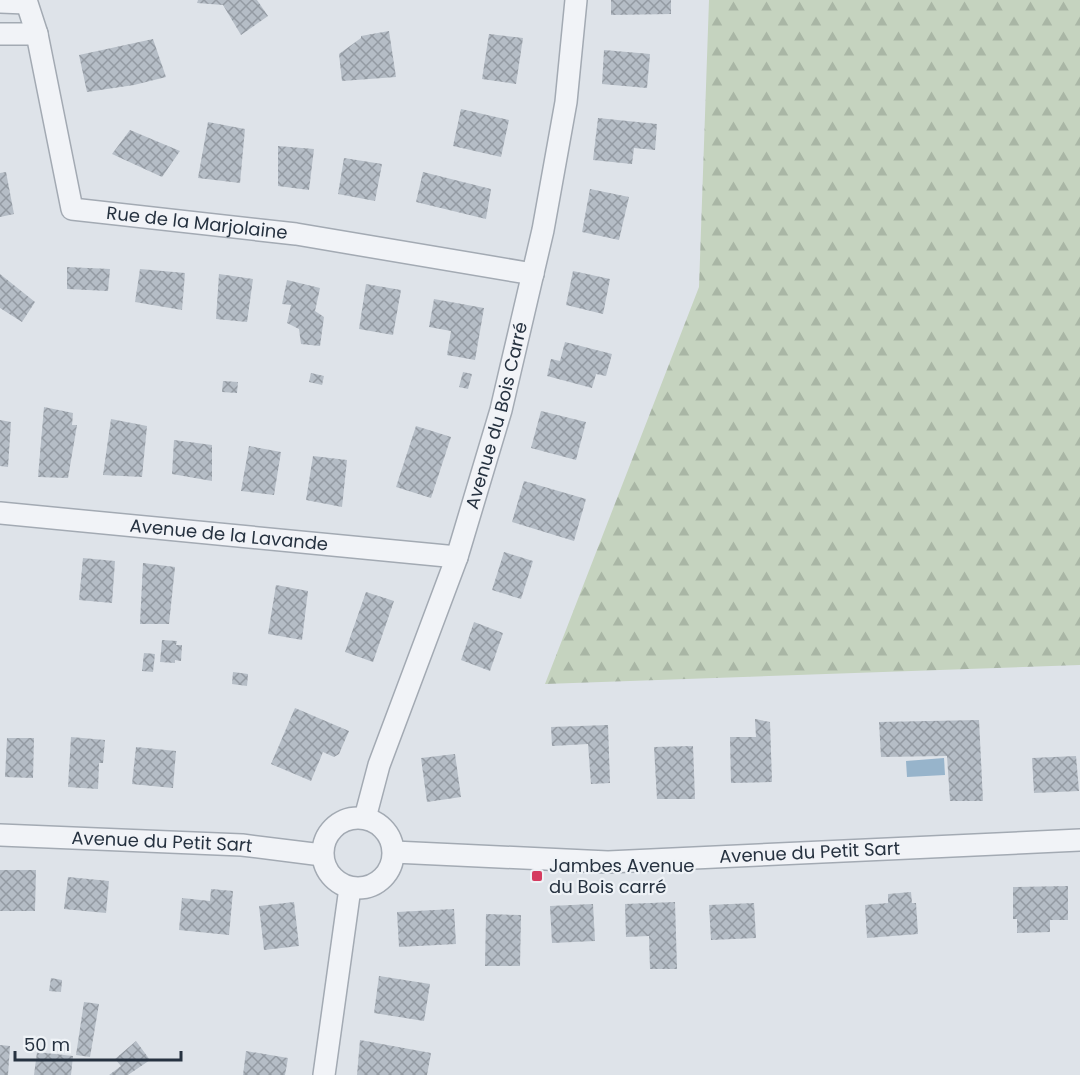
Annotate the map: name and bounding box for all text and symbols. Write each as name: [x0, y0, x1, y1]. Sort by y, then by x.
street label: Rue de la Marjolaine: [105, 200, 289, 245]
street label: Avenue du Bois Carré: [459, 319, 533, 512]
street label: Avenue de la Lavande: [129, 513, 329, 557]
street label: Avenue du Petit Sart: [71, 825, 254, 858]
street label: Avenue du Petit Sart: [719, 835, 901, 869]
place label: Jambes Avenue du Bois carré: [549, 853, 694, 899]
marker: Jambes Avenue du Bois carré: [530, 869, 544, 883]
scale bar: [15, 1024, 182, 1062]
text: 50 m: [24, 1032, 70, 1057]

